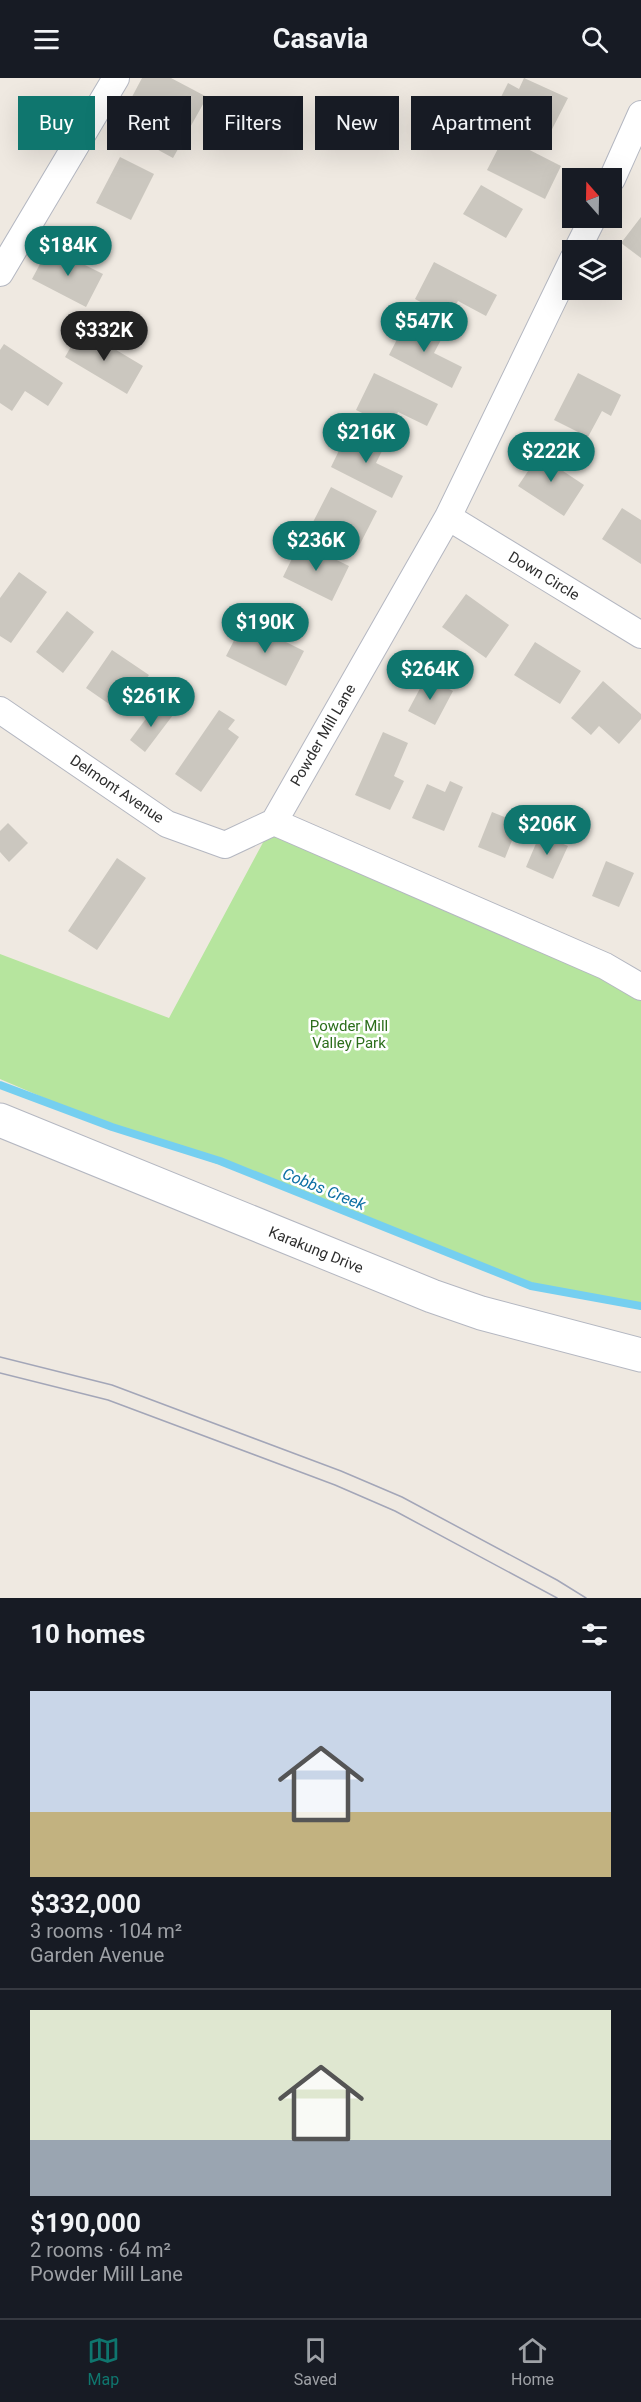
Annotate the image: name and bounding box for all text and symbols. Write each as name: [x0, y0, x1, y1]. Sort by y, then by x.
icon: menu: [30, 23, 63, 56]
text: Casavia: [273, 23, 368, 55]
icon: search: [578, 23, 611, 56]
chip: Buy: [18, 96, 95, 150]
chip: Rent: [107, 96, 191, 150]
chip: Filters: [203, 96, 303, 150]
chip: New: [315, 96, 399, 150]
chip: Apartment: [411, 96, 552, 150]
north arrow: [562, 168, 622, 228]
map controls: [562, 168, 622, 300]
pin: $184K: [26, 226, 110, 277]
text: $184K: [39, 233, 97, 257]
button: layers: [562, 240, 622, 300]
pin: $547K: [382, 302, 466, 353]
text: $547K: [395, 309, 453, 333]
pin: $332K: [62, 311, 146, 362]
text: $332K: [75, 318, 133, 342]
pin: $216K: [324, 413, 408, 464]
text: $216K: [337, 420, 395, 444]
pin: $222K: [509, 432, 593, 483]
text: $222K: [522, 439, 580, 463]
pin: $236K: [274, 521, 358, 572]
text: $236K: [287, 528, 345, 552]
street label: Down Circle: [505, 548, 583, 604]
pin: $190K: [223, 603, 307, 654]
text: $190K: [236, 610, 294, 634]
pin: $264K: [388, 650, 472, 701]
text: $264K: [401, 657, 459, 681]
pin: $261K: [109, 677, 193, 728]
street label: Powder Mill Lane: [287, 681, 359, 789]
text: $261K: [122, 684, 180, 708]
street label: Delmont Avenue: [67, 751, 167, 827]
pin: $206K: [505, 805, 589, 856]
text: $206K: [518, 812, 576, 836]
park label: Powder Mill Valley Park: [310, 1017, 388, 1052]
water label: Cobbs Creek: [280, 1164, 369, 1215]
street label: Karakung Drive: [266, 1223, 366, 1277]
icon: filters: [578, 1618, 611, 1651]
text: 10 homes: [30, 1619, 145, 1649]
icon: home: [267, 1730, 375, 1838]
text: $332,000: [30, 1889, 141, 1919]
text: 3 rooms · 104 m²: [30, 1919, 182, 1943]
text: Garden Avenue: [30, 1943, 164, 1967]
icon: home: [267, 2049, 375, 2157]
text: $190,000: [30, 2208, 141, 2238]
text: 2 rooms · 64 m²: [30, 2238, 171, 2262]
text: Powder Mill Lane: [30, 2262, 183, 2286]
tab: Map: [87, 2334, 120, 2389]
tab: Saved: [294, 2334, 337, 2389]
tab: Home: [511, 2334, 554, 2389]

